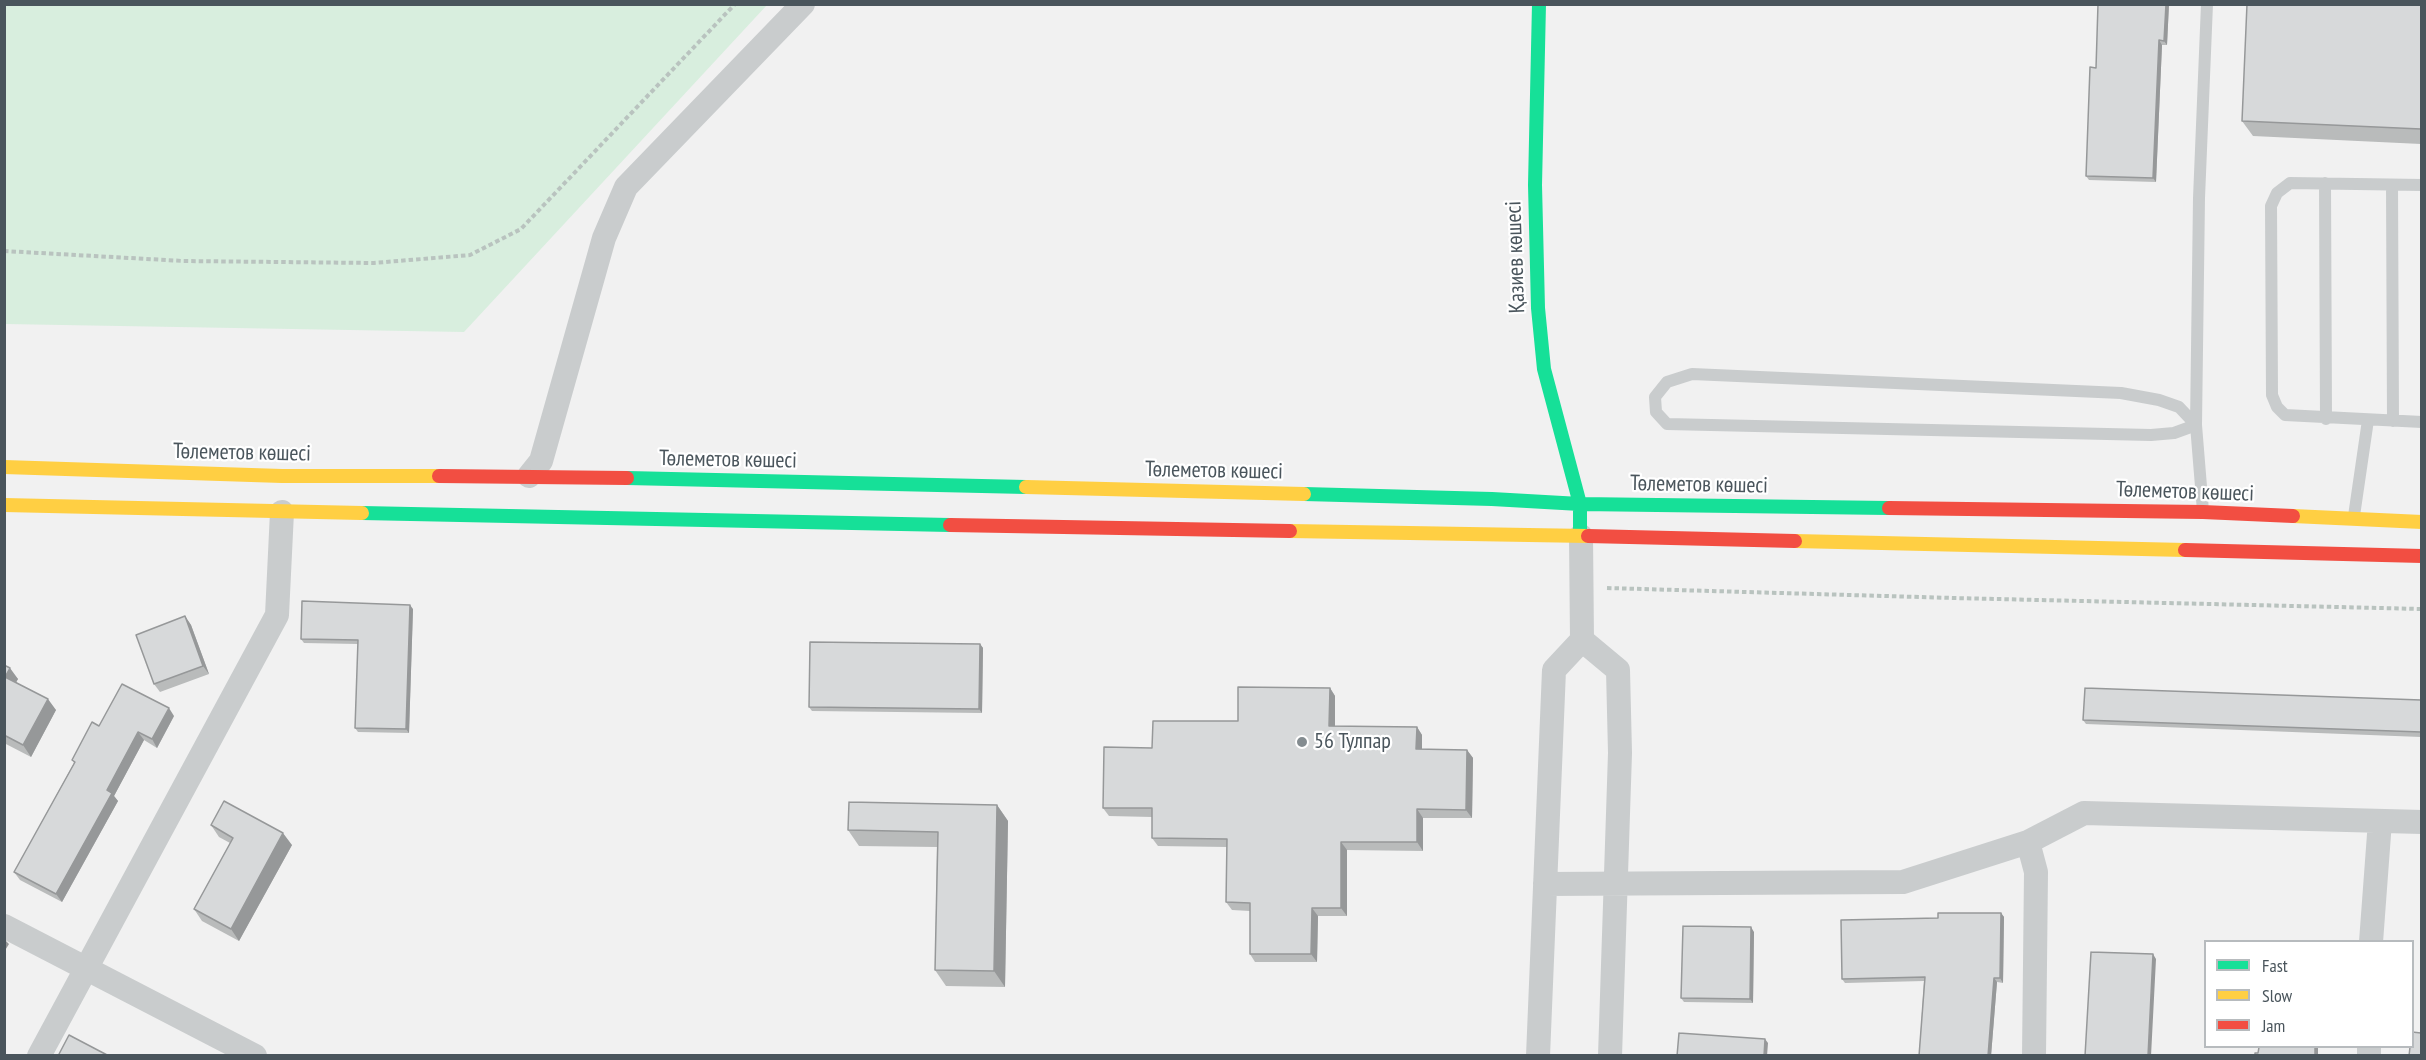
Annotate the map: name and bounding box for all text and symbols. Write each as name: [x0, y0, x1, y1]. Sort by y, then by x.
street label: Қазиев көшесі: [1501, 200, 1531, 314]
street label: Төлеметов көшесі: [173, 439, 311, 467]
street label: Төлеметов көшесі: [659, 446, 797, 474]
street label: Төлеметов көшесі: [1145, 457, 1283, 485]
street label: Төлеметов көшесі: [1630, 471, 1768, 499]
street label: Төлеметов көшесі: [2116, 476, 2254, 508]
place label: 56 Тулпар: [1314, 729, 1391, 755]
marker: 56 Тулпар: [1295, 735, 1309, 749]
legend: [2204, 940, 2414, 1048]
text: Fast: [2262, 954, 2288, 977]
text: Slow: [2262, 984, 2292, 1007]
text: Jam: [2262, 1014, 2285, 1037]

